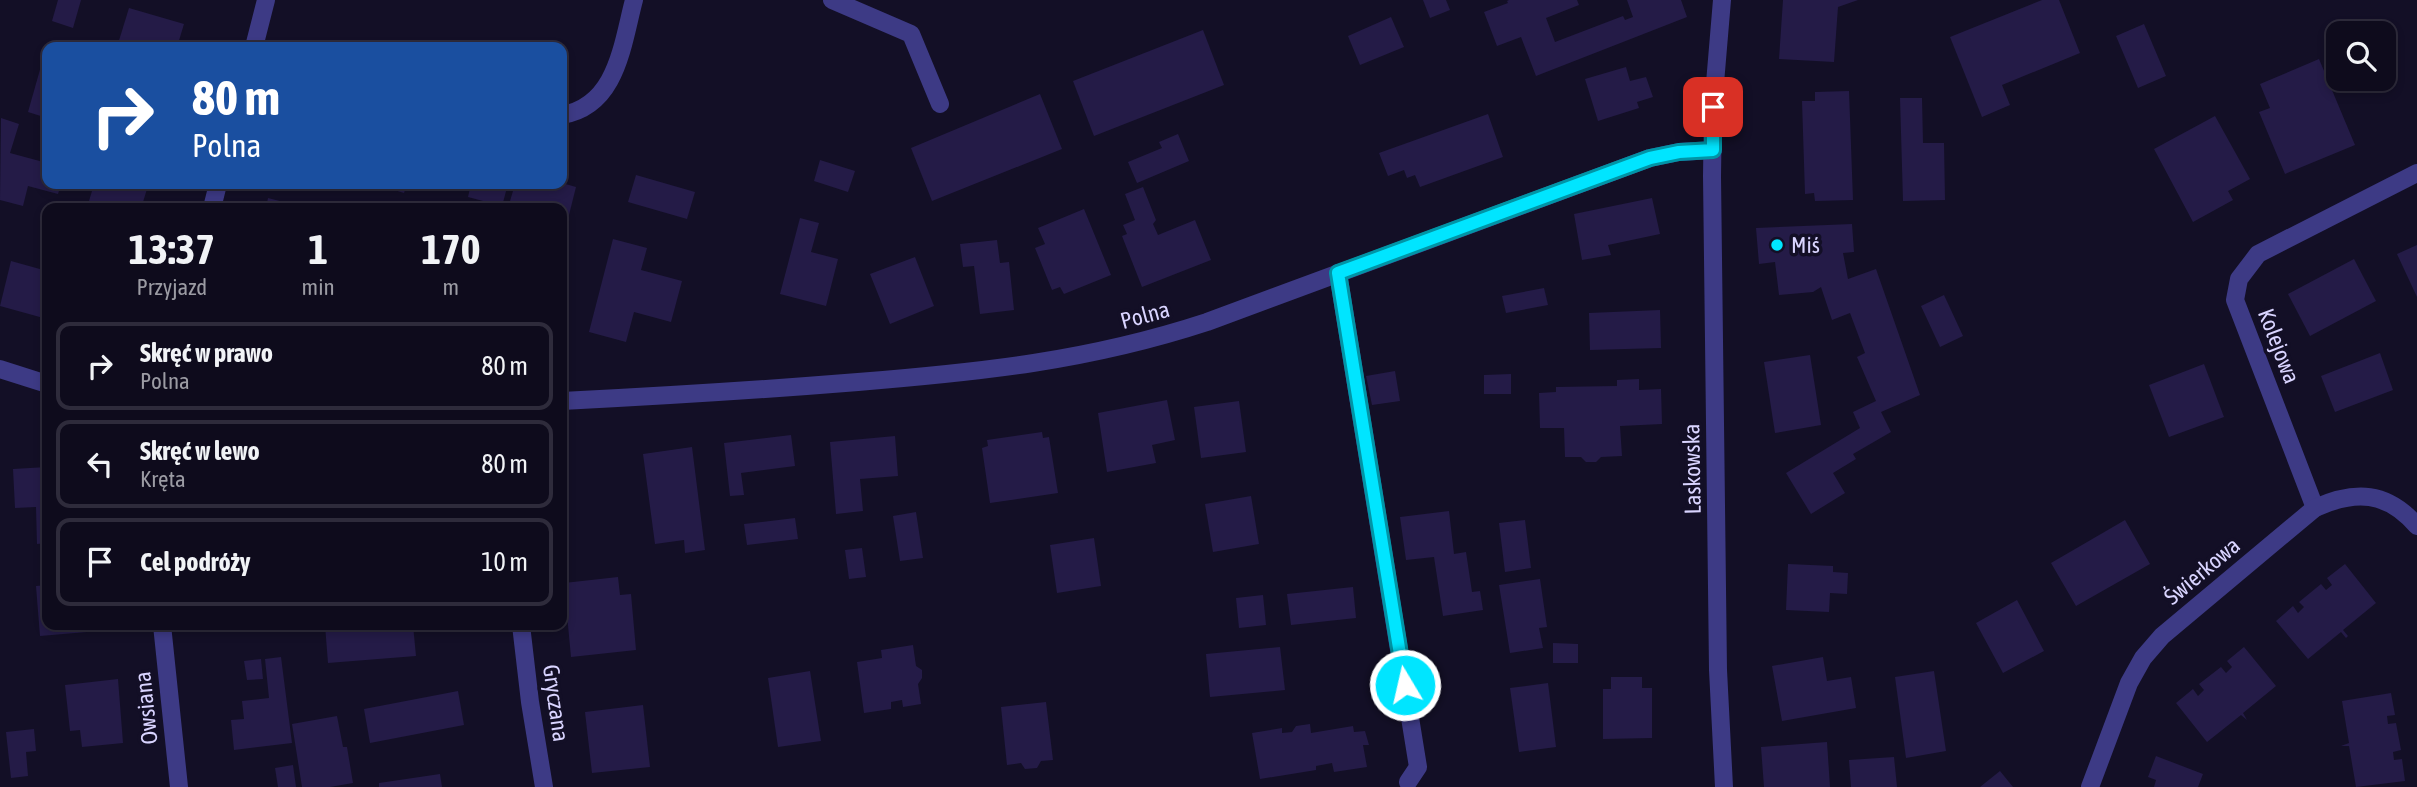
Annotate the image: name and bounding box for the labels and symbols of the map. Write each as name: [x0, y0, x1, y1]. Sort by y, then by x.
pin: [1683, 77, 1743, 137]
place label: Miś: [1791, 232, 1820, 258]
marker: Miś: [1769, 237, 1785, 253]
street label: Polna: [1118, 296, 1172, 334]
street label: Kolejowa: [2253, 305, 2305, 387]
street label: Laskowska: [1678, 423, 1706, 515]
street label: Świerkowa: [2159, 532, 2245, 610]
position arrow: [1368, 648, 1442, 722]
street label: Gryczana: [538, 663, 574, 743]
street label: Owsiana: [129, 670, 163, 746]

